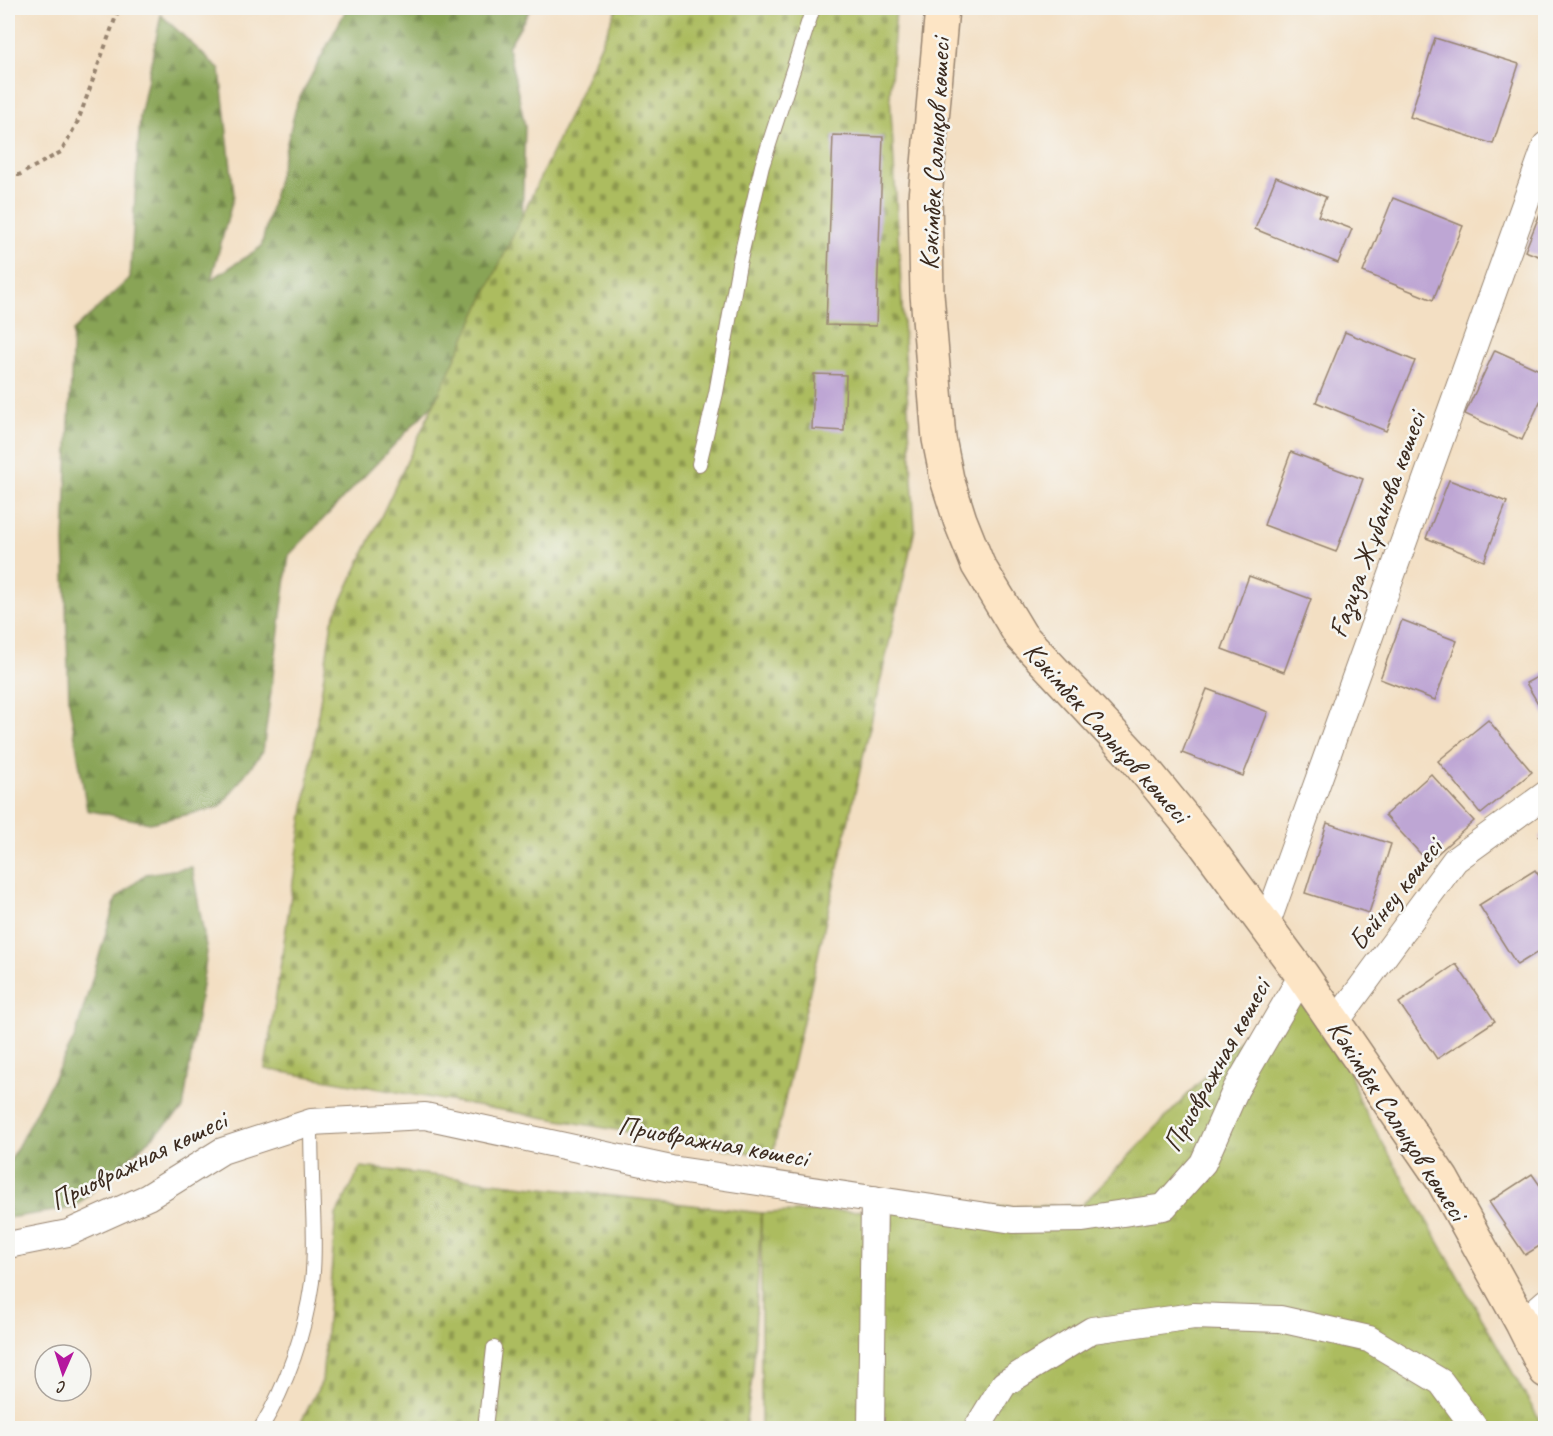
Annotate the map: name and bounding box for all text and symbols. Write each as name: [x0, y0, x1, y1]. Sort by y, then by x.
street label: Кәкімбек Салықов көшесі: [910, 33, 958, 271]
street label: Ғазиза Жұбанова көшесі: [1319, 403, 1435, 643]
street label: Кәкімбек Салықов көшесі: [1016, 634, 1200, 833]
street label: Бейнеу көшесі: [1340, 828, 1452, 957]
street label: Приовражная көшесі: [1154, 969, 1280, 1158]
street label: Кәкімбек Салықов көшесі: [1320, 1013, 1478, 1230]
street label: Приовражная көшесі: [44, 1100, 235, 1218]
street label: Приовражная көшесі: [615, 1107, 814, 1176]
north arrow: [33, 1343, 93, 1403]
text: С: [56, 1377, 67, 1397]

